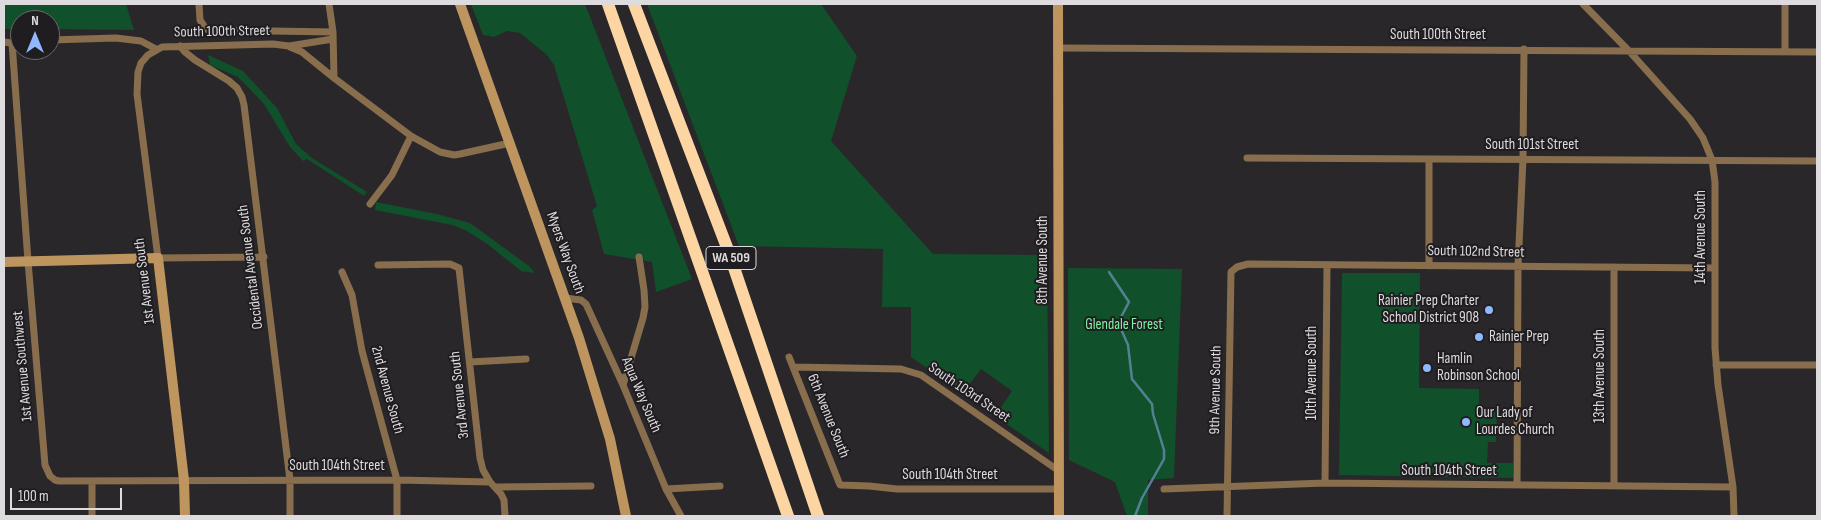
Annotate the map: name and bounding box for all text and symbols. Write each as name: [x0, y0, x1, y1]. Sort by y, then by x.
north arrow: [10, 10, 60, 60]
text: N: [31, 12, 39, 29]
street label: South 100th Street: [174, 22, 270, 42]
street label: South 100th Street: [1390, 26, 1486, 44]
street label: South 101st Street: [1485, 136, 1579, 154]
street label: 14th Avenue South: [1692, 190, 1710, 284]
street label: Occidental Avenue South: [234, 204, 268, 330]
street label: Myers Way South: [542, 210, 588, 296]
street label: 8th Avenue South: [1034, 216, 1052, 304]
street label: 1st Avenue South: [131, 237, 159, 325]
street label: South 102nd Street: [1427, 242, 1525, 262]
road number: WA 509: [706, 247, 756, 270]
place label: Rainier Prep Charter School District 908: [1378, 292, 1479, 327]
marker: Rainier Prep Charter School District 908: [1483, 304, 1495, 316]
street label: 1st Avenue Southwest: [9, 310, 37, 422]
park label: Glendale Forest: [1085, 316, 1163, 334]
street label: 10th Avenue South: [1303, 326, 1321, 420]
place label: Rainier Prep: [1489, 328, 1549, 346]
street label: 13th Avenue South: [1591, 329, 1609, 423]
marker: Rainier Prep: [1473, 331, 1485, 343]
street label: 2nd Avenue South: [367, 344, 407, 436]
street label: 9th Avenue South: [1206, 345, 1226, 435]
street label: 3rd Avenue South: [446, 350, 474, 440]
place label: Hamlin Robinson School: [1437, 350, 1520, 385]
street label: Aqua Way South: [617, 354, 665, 436]
street label: South 103rd Street: [925, 359, 1013, 427]
marker: Hamlin Robinson School: [1421, 362, 1433, 374]
street label: 6th Avenue South: [803, 371, 853, 461]
place label: Our Lady of Lourdes Church: [1476, 404, 1554, 439]
marker: Our Lady of Lourdes Church: [1460, 416, 1472, 428]
street label: South 104th Street: [289, 457, 385, 475]
street label: South 104th Street: [1401, 462, 1497, 480]
street label: South 104th Street: [902, 466, 998, 484]
scale bar: [12, 478, 125, 510]
text: 100 m: [18, 487, 49, 506]

